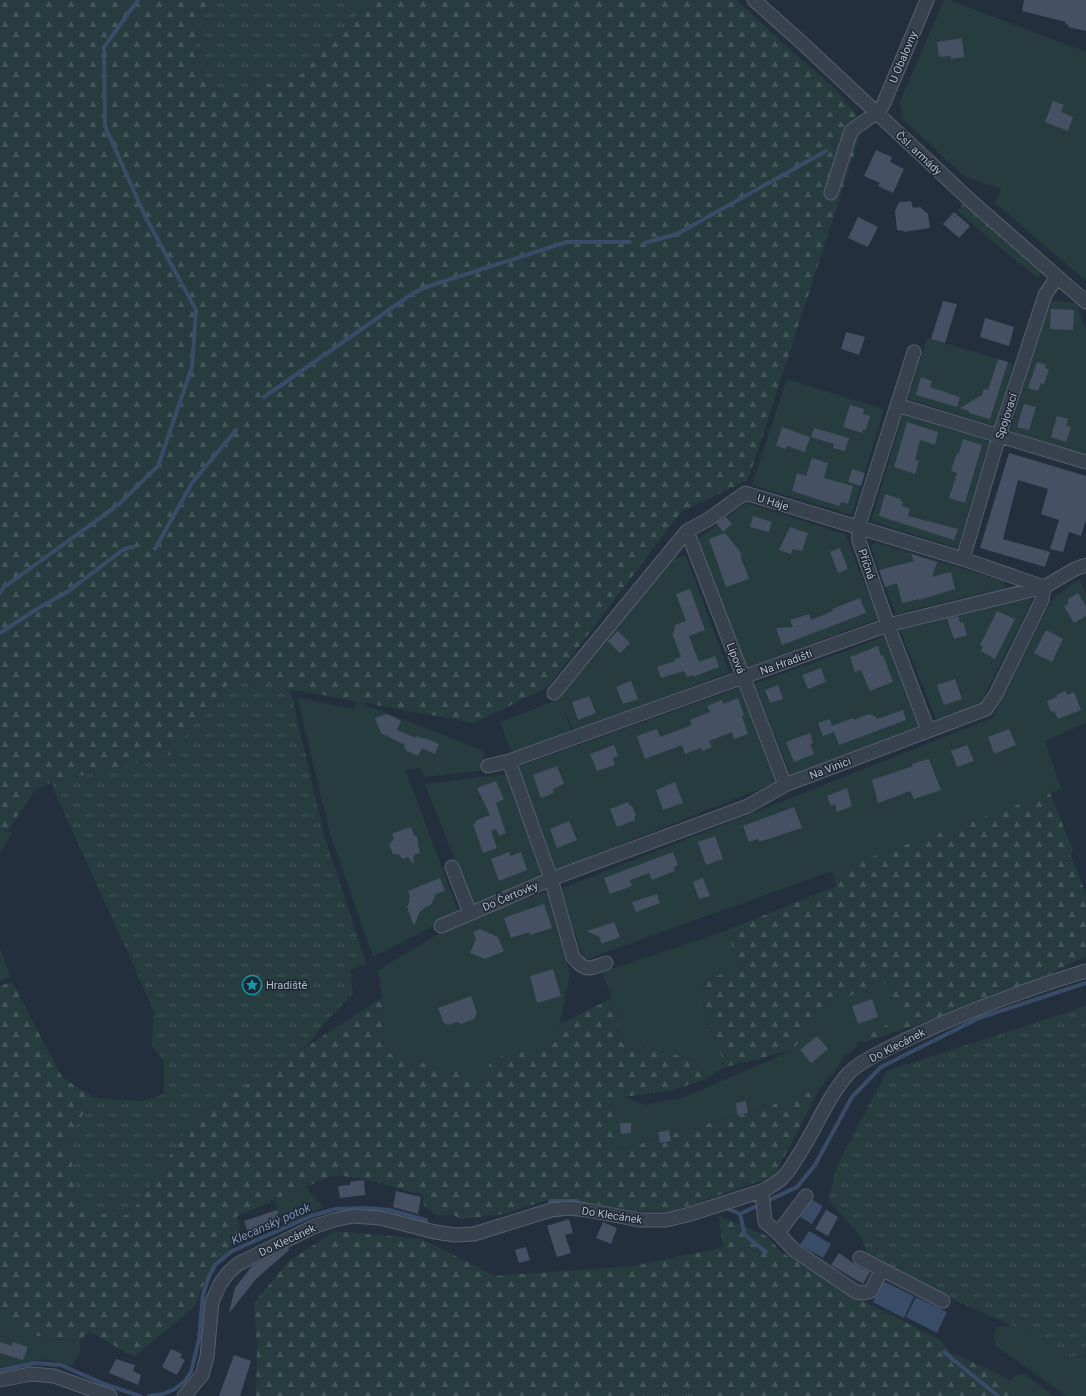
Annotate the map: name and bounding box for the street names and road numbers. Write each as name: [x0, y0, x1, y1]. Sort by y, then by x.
street label: U Obalovny: [887, 29, 921, 85]
street label: Čsl. armády: [893, 128, 946, 178]
street label: Spojovací: [993, 390, 1020, 441]
street label: U Háje: [756, 492, 790, 513]
street label: Příčná: [855, 547, 878, 581]
street label: Lipová: [724, 641, 747, 676]
street label: Na Hradišti: [758, 647, 814, 678]
street label: Na Vinici: [808, 755, 853, 782]
street label: Do Čertovky: [480, 878, 541, 914]
street label: Do Klecánek: [867, 1026, 928, 1065]
street label: Do Klecánek: [581, 1204, 643, 1227]
street label: Do Klecánek: [257, 1222, 318, 1259]

